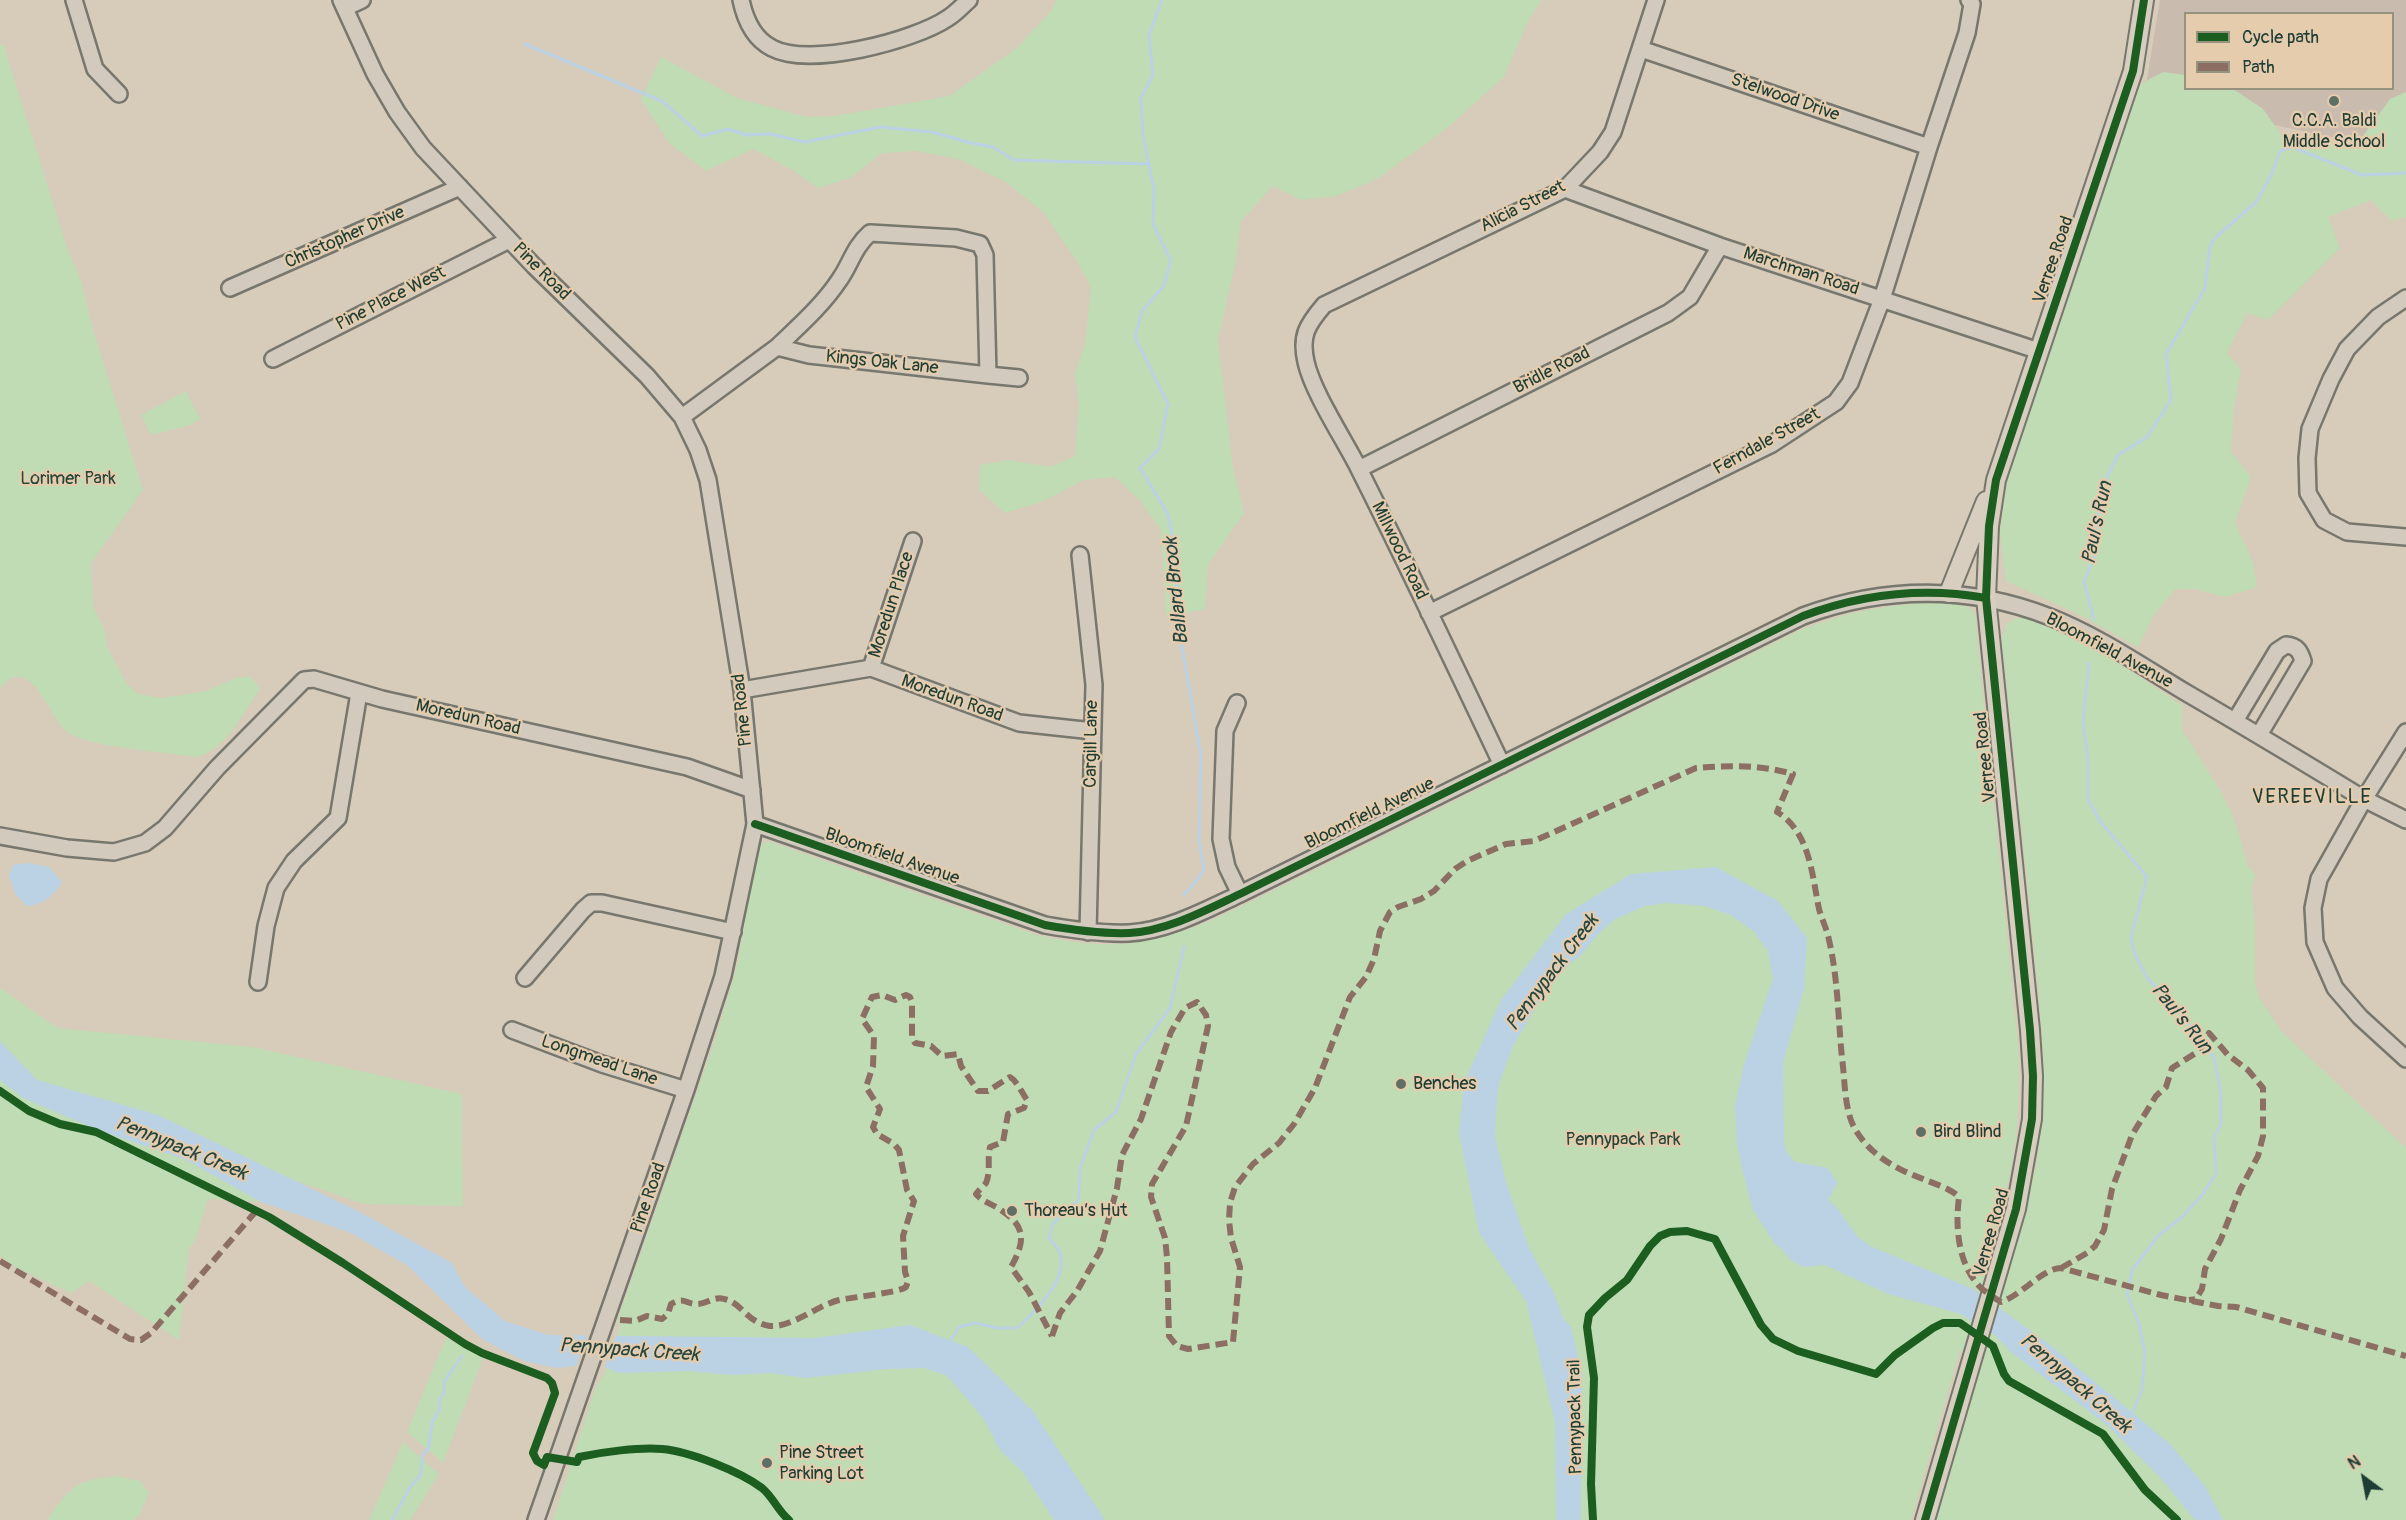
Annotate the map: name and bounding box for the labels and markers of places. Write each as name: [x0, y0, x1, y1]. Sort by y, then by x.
marker: C.C.A. Baldi Middle School: [2327, 94, 2341, 108]
place label: C.C.A. Baldi Middle School: [2283, 110, 2385, 152]
place label: Benches: [1413, 1073, 1476, 1095]
marker: Benches: [1394, 1077, 1408, 1091]
place label: Bird Blind: [1933, 1121, 2002, 1143]
marker: Bird Blind: [1914, 1125, 1928, 1139]
place label: Thoreau’s Hut: [1024, 1200, 1127, 1222]
marker: Thoreau’s Hut: [1005, 1204, 1019, 1218]
place label: Pine Street Parking Lot: [779, 1442, 864, 1484]
marker: Pine Street Parking Lot: [760, 1456, 774, 1470]

